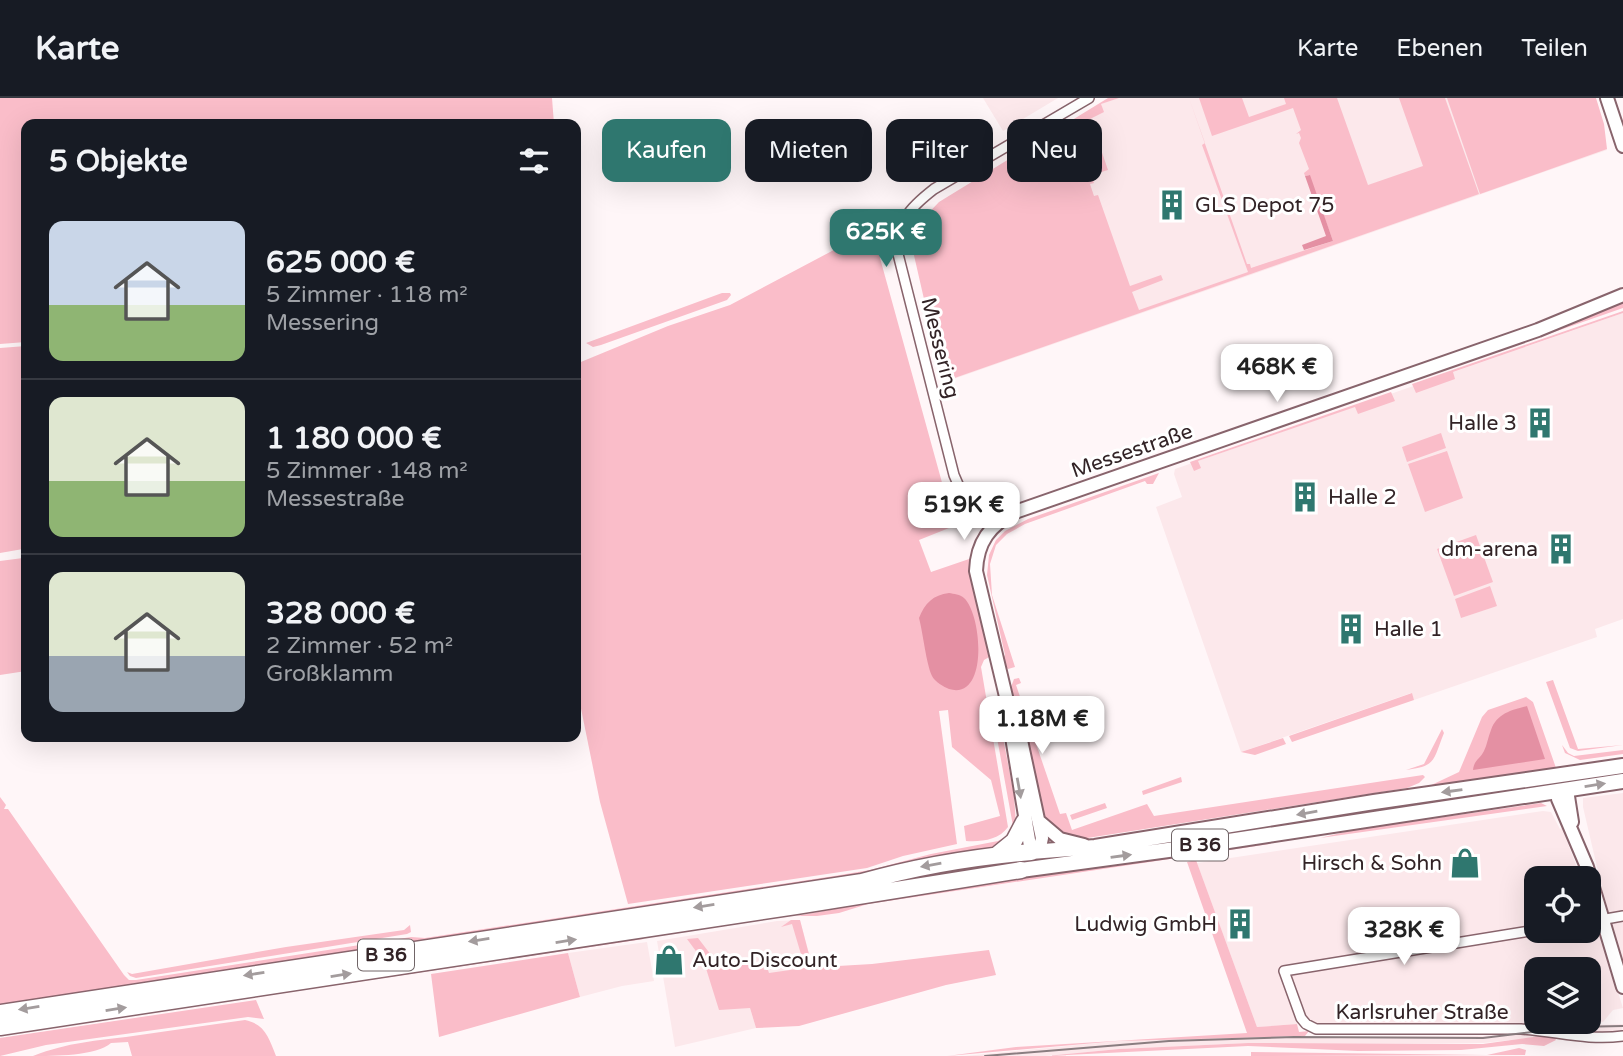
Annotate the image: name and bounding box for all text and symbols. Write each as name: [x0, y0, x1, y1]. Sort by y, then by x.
text: Karte: [35, 29, 119, 68]
text: Karte: [1297, 34, 1358, 63]
text: Ebenen: [1396, 34, 1483, 63]
text: Teilen: [1521, 34, 1588, 63]
chip: Kaufen: [602, 119, 731, 182]
chip: Mieten: [745, 119, 872, 182]
chip: Filter: [886, 119, 993, 182]
chip: Neu: [1007, 119, 1102, 182]
icon: filters: [515, 142, 553, 180]
text: 5 Objekte: [49, 143, 188, 180]
building icon: GLS Depot 75: [1155, 188, 1189, 222]
place label: GLS Depot 75: [1195, 193, 1334, 218]
pin: 625K €: [829, 209, 943, 269]
text: 625K €: [846, 218, 926, 246]
text: 625 000 €: [266, 244, 415, 281]
icon: home: [105, 249, 189, 333]
text: 5 Zimmer · 118 m²: [266, 281, 468, 309]
street label: Messering: [915, 295, 965, 401]
text: Messering: [266, 309, 379, 337]
pin: 468K €: [1220, 344, 1334, 404]
text: 468K €: [1237, 353, 1317, 381]
building icon: Halle 3: [1523, 406, 1557, 440]
place label: Halle 3: [1448, 411, 1517, 436]
street label: Messestraße: [1068, 419, 1196, 483]
text: 1 180 000 €: [266, 420, 442, 457]
icon: home: [105, 425, 189, 509]
text: 5 Zimmer · 148 m²: [266, 457, 468, 485]
building icon: Halle 2: [1288, 480, 1322, 514]
pin: 519K €: [907, 482, 1021, 542]
text: Messestraße: [266, 485, 404, 513]
place label: Halle 2: [1328, 485, 1397, 510]
text: 519K €: [924, 491, 1004, 519]
building icon: dm-arena: [1544, 532, 1578, 566]
place label: dm-arena: [1441, 537, 1538, 562]
text: 328 000 €: [266, 595, 415, 632]
icon: home: [105, 600, 189, 684]
building icon: Halle 1: [1334, 612, 1368, 646]
place label: Halle 1: [1374, 617, 1443, 642]
text: 2 Zimmer · 52 m²: [266, 632, 453, 660]
text: Großklamm: [266, 660, 393, 688]
pin: 1.18M €: [977, 696, 1107, 756]
text: 1.18M €: [995, 705, 1089, 733]
one-way arrow: [1014, 777, 1025, 799]
one-way arrow: [1584, 780, 1606, 791]
one-way arrow: [1441, 786, 1463, 797]
one-way arrow: [1296, 808, 1318, 819]
road number: B 36: [1172, 830, 1228, 860]
shop icon: Hirsch & Sohn: [1448, 846, 1482, 880]
one-way arrow: [1110, 851, 1132, 862]
place label: Hirsch & Sohn: [1301, 851, 1442, 876]
one-way arrow: [920, 859, 942, 870]
map controls: [1524, 866, 1601, 1034]
button: locate: [1524, 866, 1601, 943]
one-way arrow: [693, 901, 715, 912]
building icon: Ludwig GmbH: [1223, 907, 1257, 941]
pin: 328K €: [1347, 908, 1461, 967]
place label: Ludwig GmbH: [1074, 912, 1217, 937]
text: 328K €: [1364, 916, 1444, 944]
one-way arrow: [468, 935, 490, 946]
one-way arrow: [555, 935, 577, 946]
road number: B 36: [358, 940, 414, 970]
shop icon: Auto-Discount: [652, 943, 686, 977]
place label: Auto-Discount: [692, 948, 837, 973]
button: layers: [1524, 957, 1601, 1034]
one-way arrow: [243, 969, 265, 980]
one-way arrow: [330, 969, 352, 980]
street label: Karlsruher Straße: [1335, 1000, 1509, 1025]
one-way arrow: [18, 1003, 40, 1014]
one-way arrow: [105, 1003, 127, 1014]

